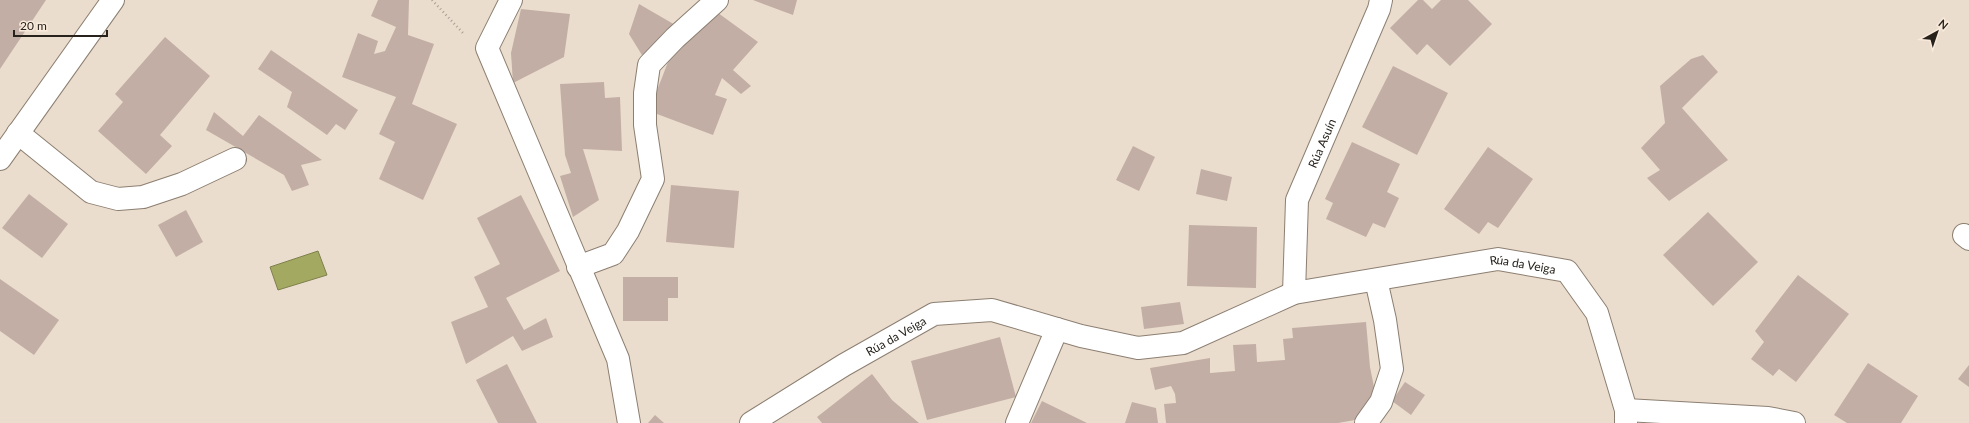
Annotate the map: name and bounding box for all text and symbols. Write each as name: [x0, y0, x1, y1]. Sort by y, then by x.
scale bar: [14, 12, 107, 38]
north arrow: [1917, 12, 1957, 52]
text: N: [1936, 16, 1951, 32]
text: 20 m: [20, 18, 47, 33]
street label: Rúa Asuín: [1304, 116, 1339, 170]
street label: Rúa da Veiga: [1488, 251, 1557, 276]
street label: Rúa da Veiga: [863, 313, 929, 359]

